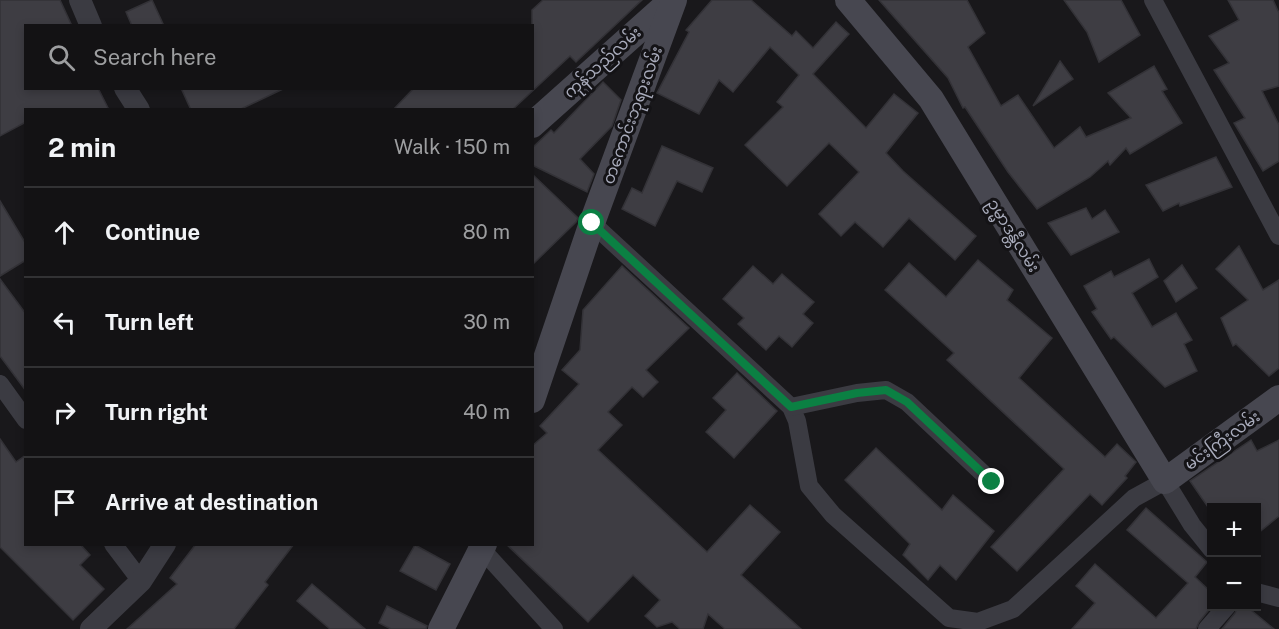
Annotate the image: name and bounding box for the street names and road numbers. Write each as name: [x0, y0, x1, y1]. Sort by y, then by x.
street label: ကုန်သည်လမ်း: [559, 21, 648, 106]
street label: တကောင်းဘုရားလမ်း: [597, 43, 671, 188]
street label: ဥမ္မာဒန္တီလမ်း: [980, 194, 1045, 278]
street label: မင်းကြီးလမ်း: [1180, 405, 1266, 477]

